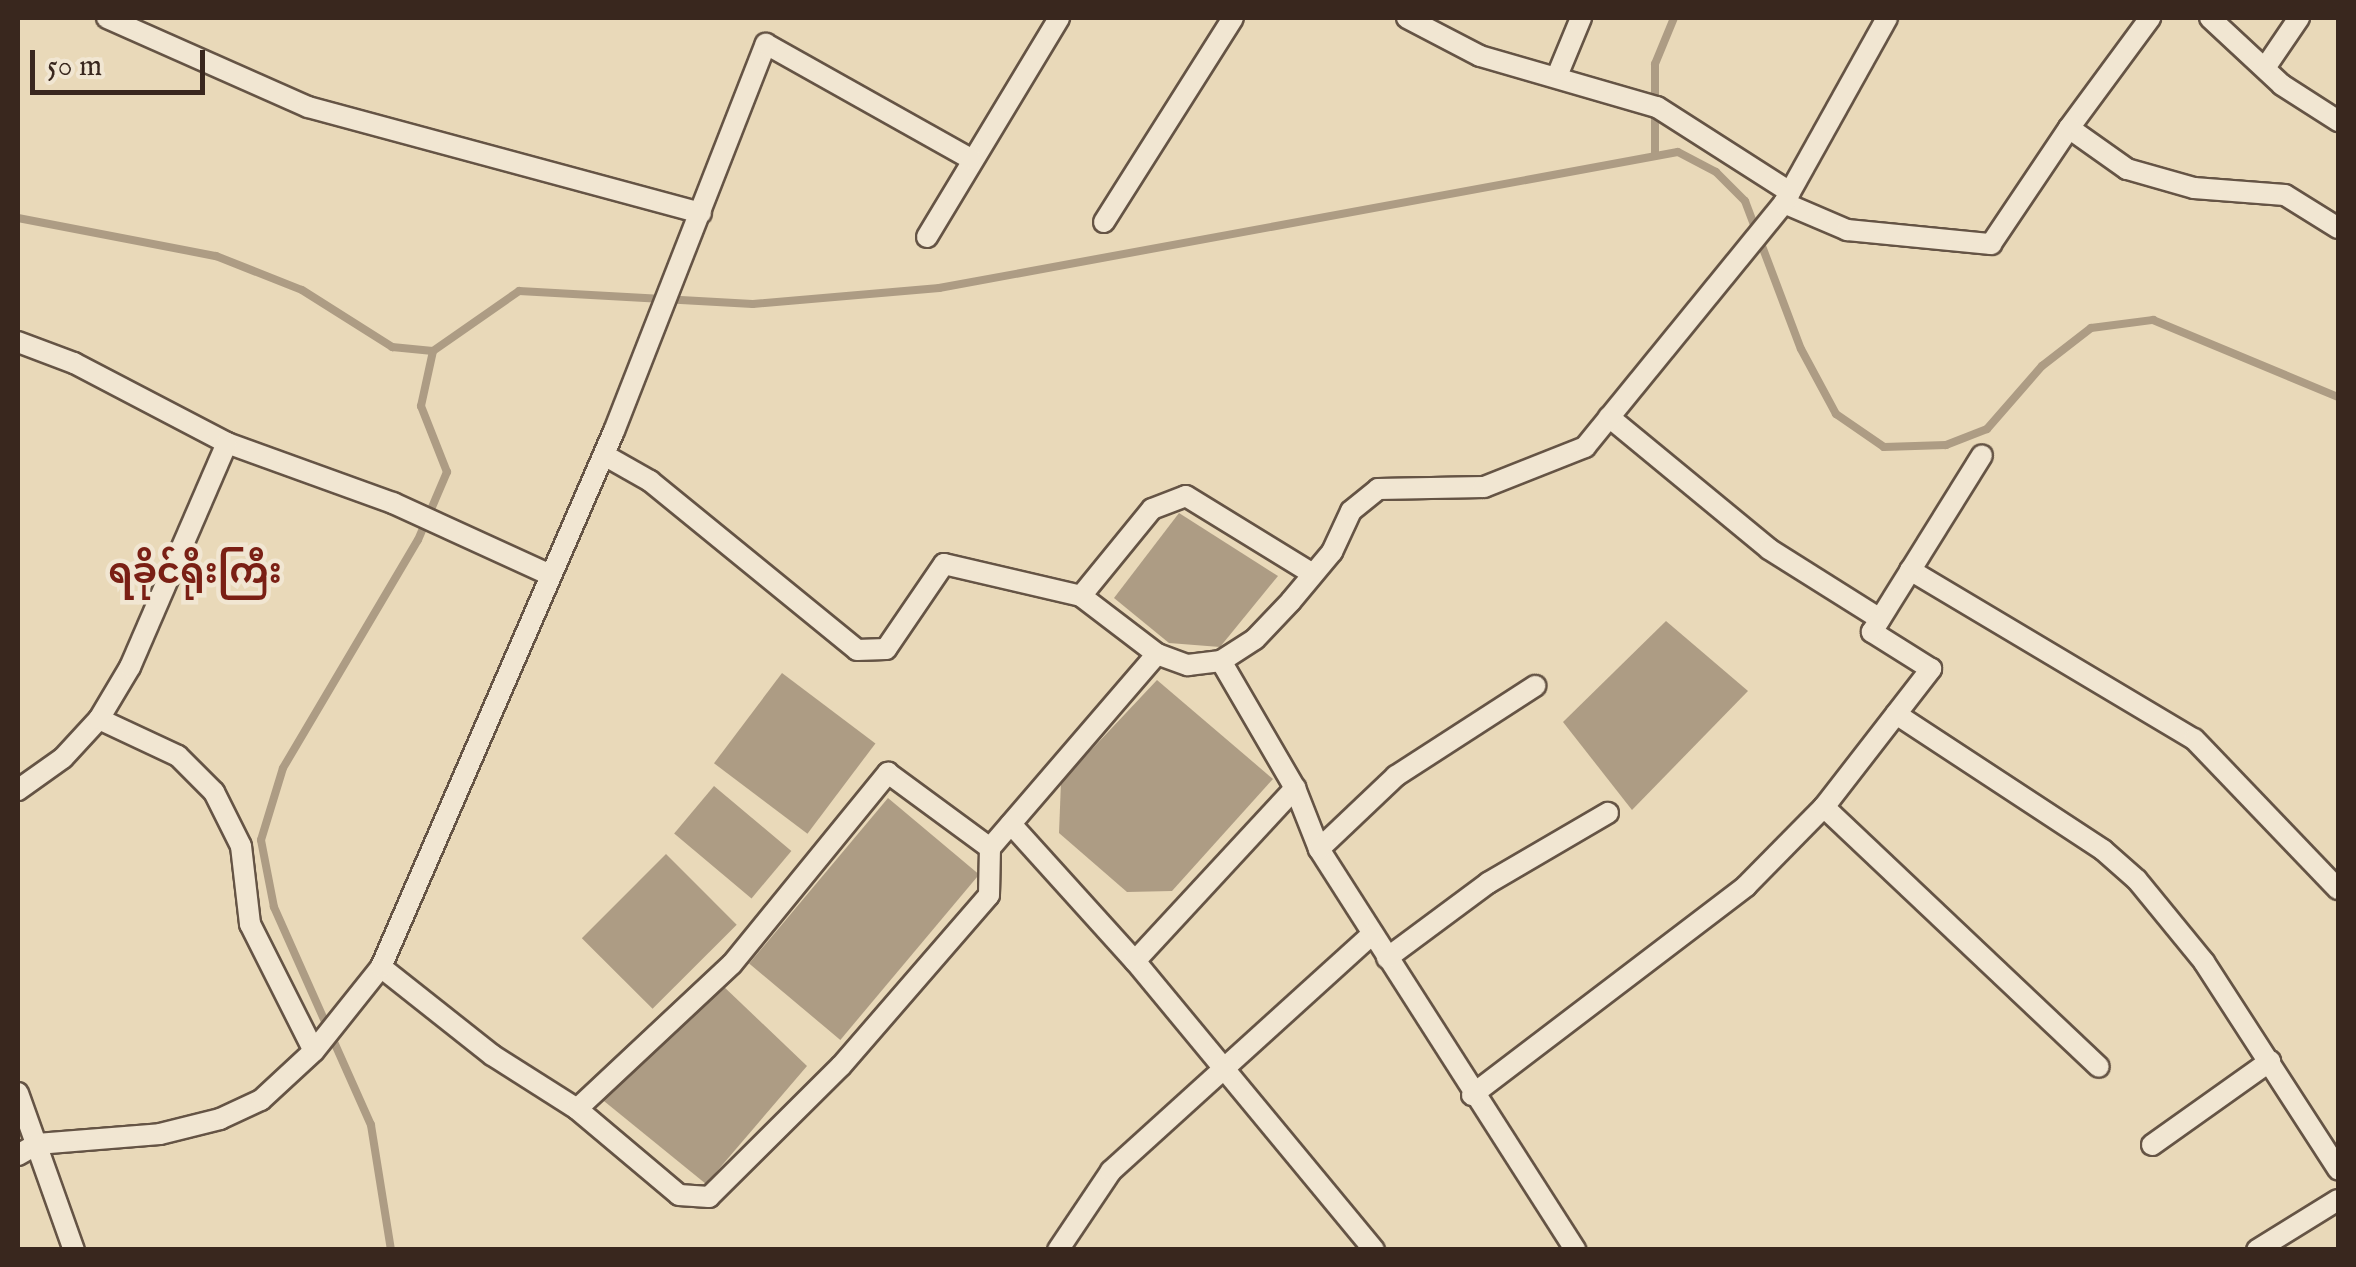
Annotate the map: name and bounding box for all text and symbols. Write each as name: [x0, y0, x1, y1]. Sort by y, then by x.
scale bar: [35, 30, 210, 92]
text: 50 m: [47, 48, 102, 86]
district label: ရခိုင်ရိုးကြီး: [108, 553, 282, 595]

